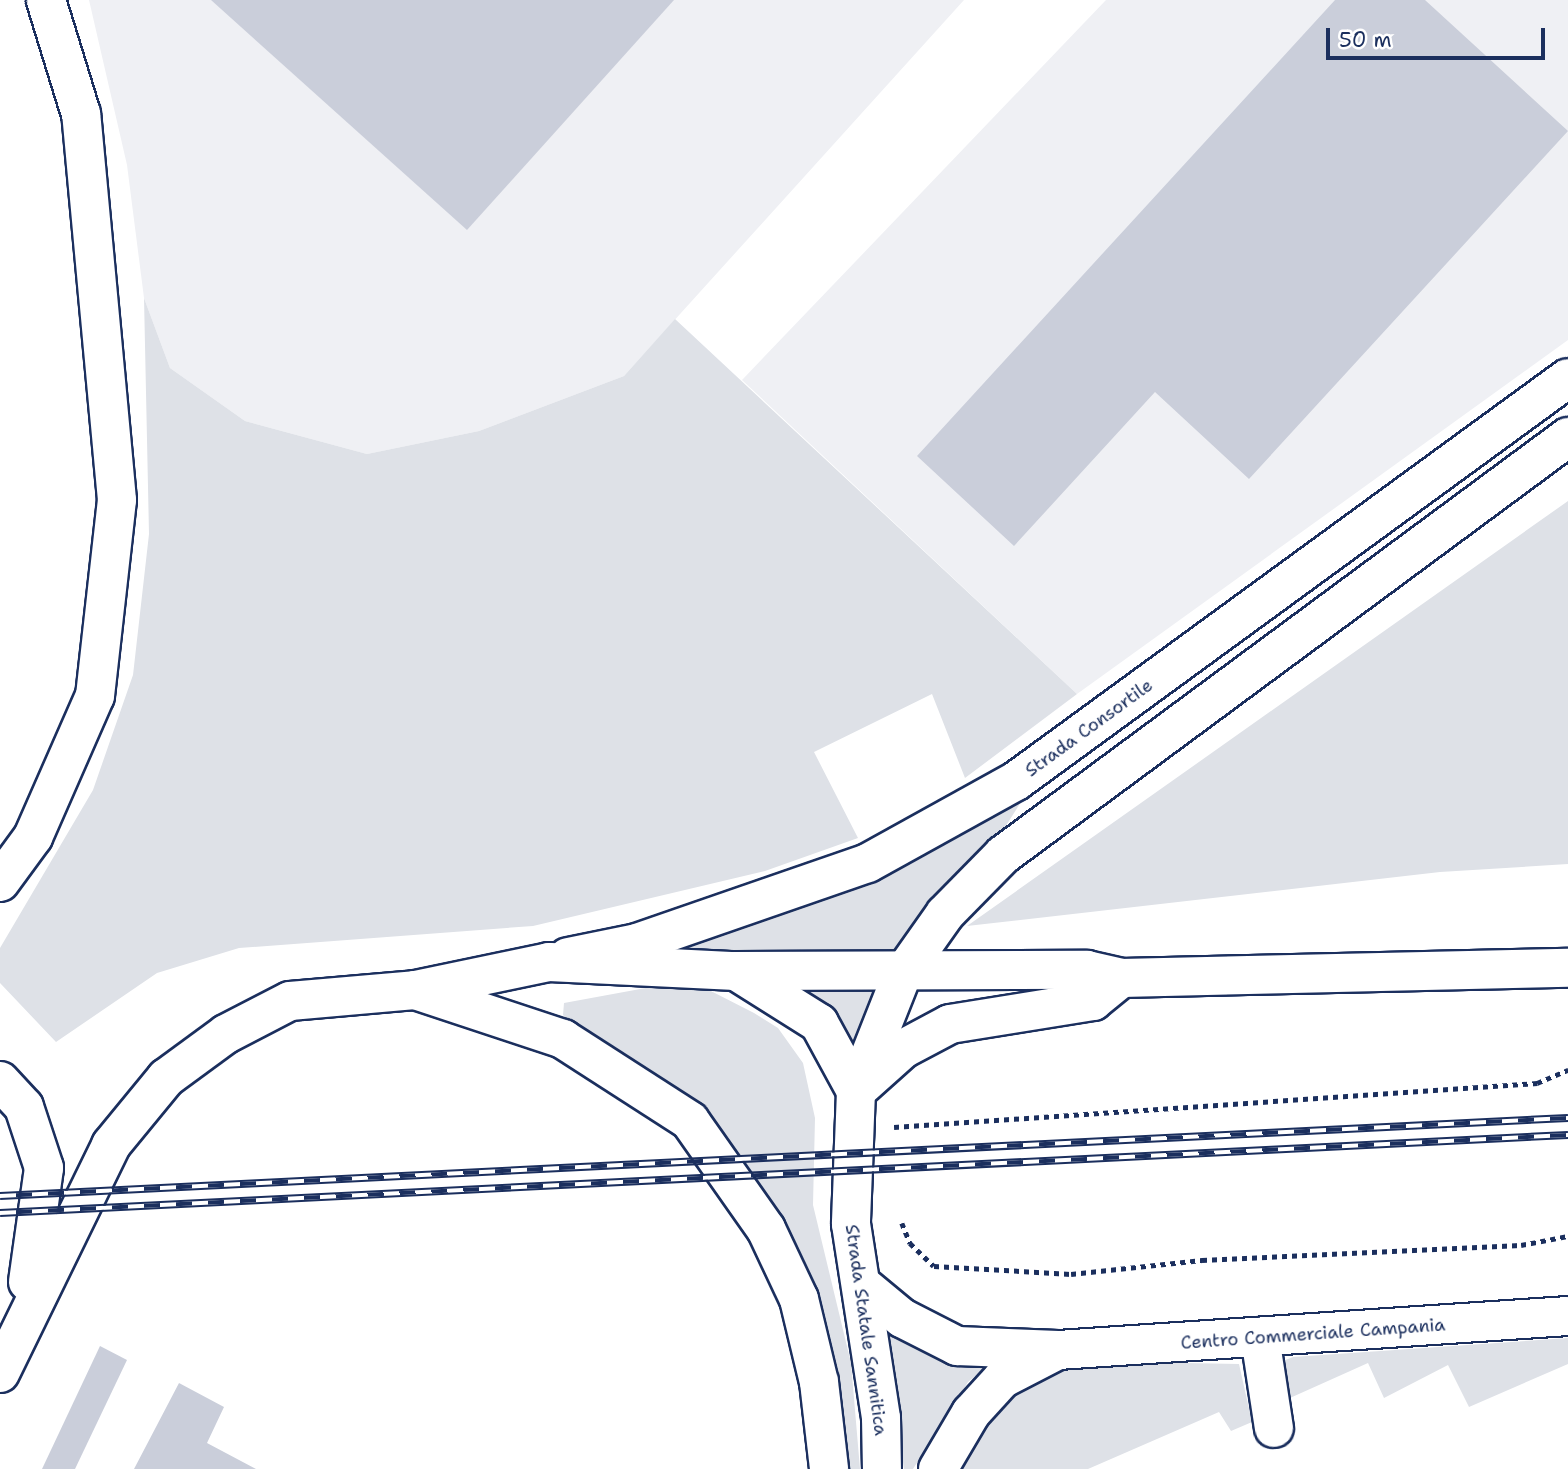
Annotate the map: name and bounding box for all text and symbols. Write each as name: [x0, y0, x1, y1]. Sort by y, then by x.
scale bar: [1330, 14, 1549, 58]
text: 50 m: [1339, 26, 1392, 54]
street label: Strada Consortile: [1021, 675, 1157, 781]
street label: Strada Statale Sannitica: [840, 1223, 892, 1437]
street label: Centro Commerciale Campania: [1180, 1314, 1446, 1354]

